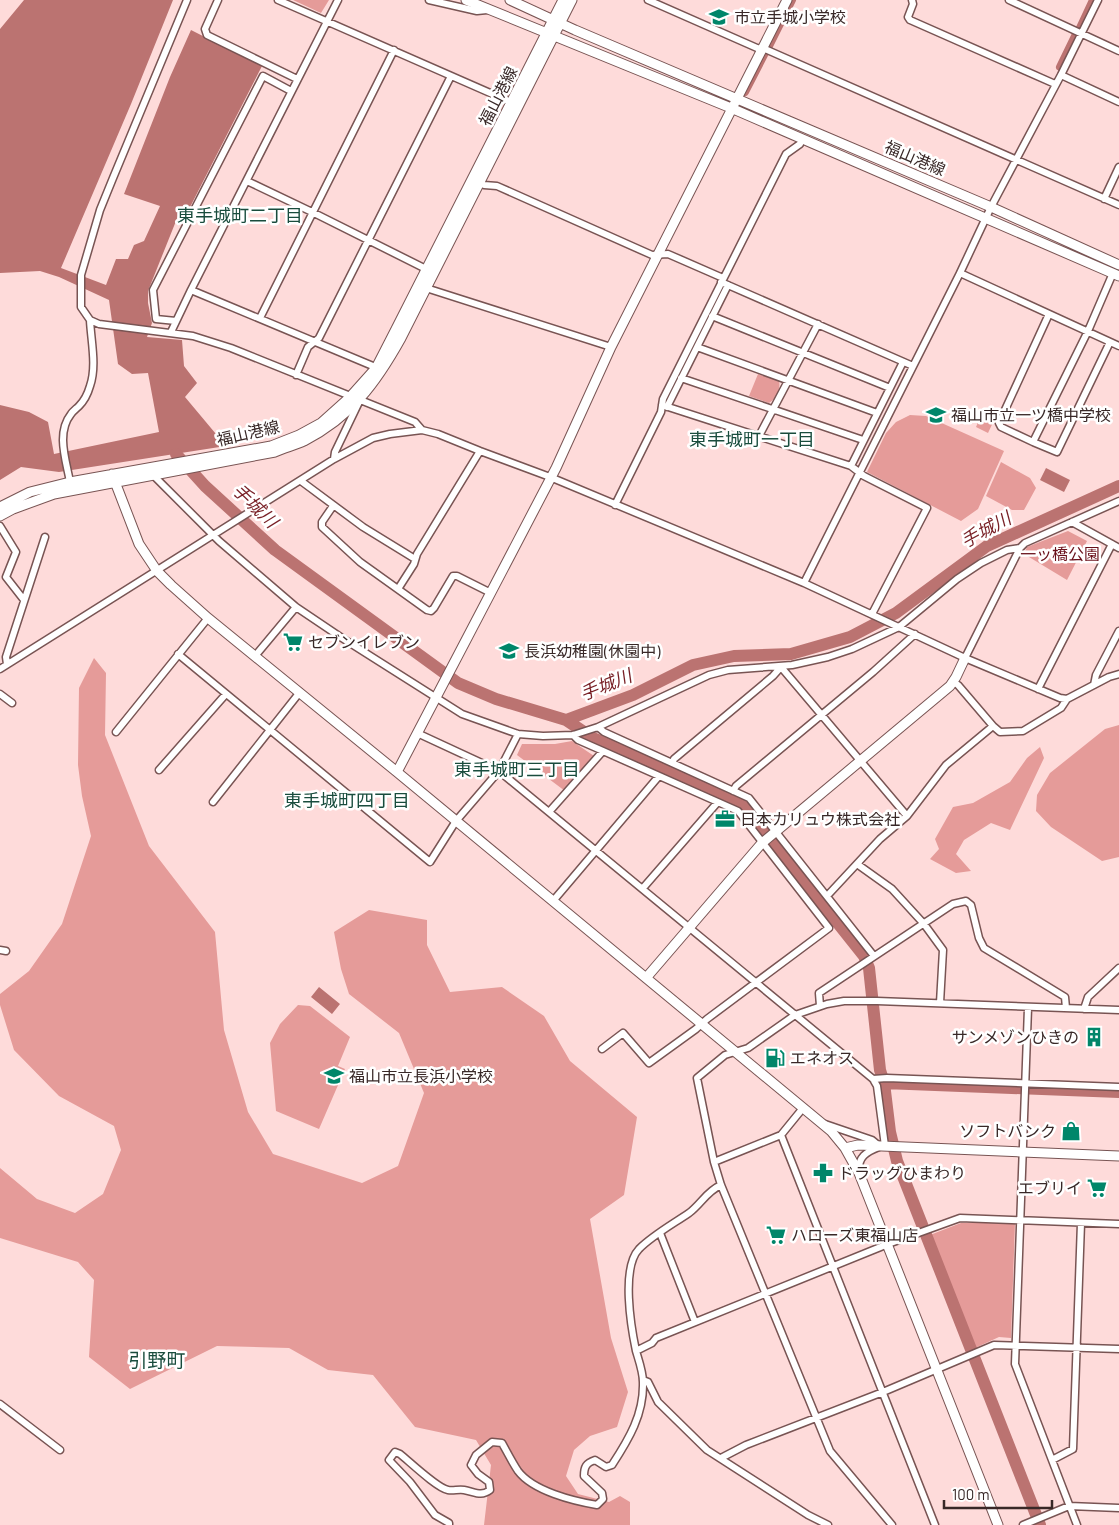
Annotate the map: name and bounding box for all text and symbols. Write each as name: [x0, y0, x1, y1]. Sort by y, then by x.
school or university icon: 市立手城小学校: [708, 6, 730, 28]
place label: 市立手城小学校: [734, 7, 846, 26]
street label: 福山港線: [475, 63, 521, 129]
street label: 福山港線: [882, 136, 948, 179]
district label: 東手城町二丁目: [177, 204, 303, 226]
school or university icon: 福山市立一ツ橋中学校: [925, 404, 947, 426]
place label: 福山市立一ツ橋中学校: [951, 405, 1111, 424]
street label: 福山港線: [215, 416, 281, 449]
district label: 東手城町一丁目: [689, 428, 815, 450]
water label: 手城川: [229, 479, 284, 533]
water label: 手城川: [957, 505, 1016, 552]
park label: 一ッ橋公園: [1020, 544, 1100, 563]
supermarket icon: セブンイレブン: [282, 631, 304, 653]
place label: セブンイレブン: [308, 632, 420, 651]
school or university icon: 長浜幼稚園(休園中): [498, 640, 520, 662]
place label: 長浜幼稚園(休園中): [524, 641, 661, 660]
water label: 手城川: [576, 663, 637, 704]
district label: 東手城町三丁目: [454, 758, 580, 780]
district label: 東手城町四丁目: [284, 789, 410, 811]
office icon: 日本カリュウ株式会社: [714, 808, 736, 830]
place label: 日本カリュウ株式会社: [740, 809, 900, 828]
building icon: サンメゾンひきの: [1083, 1026, 1105, 1048]
place label: サンメゾンひきの: [951, 1027, 1079, 1046]
fuel station icon: エネオス: [764, 1047, 786, 1069]
place label: エネオス: [790, 1048, 854, 1067]
school or university icon: 福山市立長浜小学校: [323, 1065, 345, 1087]
place label: 福山市立長浜小学校: [349, 1066, 493, 1085]
shop icon: ソフトバンク: [1060, 1120, 1082, 1142]
place label: ソフトバンク: [959, 1121, 1056, 1140]
pharmacy icon: ドラッグひまわり: [812, 1162, 834, 1184]
place label: ドラッグひまわり: [838, 1163, 966, 1182]
supermarket icon: エブリイ: [1086, 1177, 1108, 1199]
place label: エブリイ: [1018, 1178, 1082, 1197]
supermarket icon: ハローズ東福山店: [765, 1224, 787, 1246]
place label: ハローズ東福山店: [791, 1225, 918, 1244]
district label: 引野町: [128, 1348, 186, 1371]
scale bar: [944, 1478, 1052, 1510]
text: 100 m: [952, 1485, 990, 1503]

